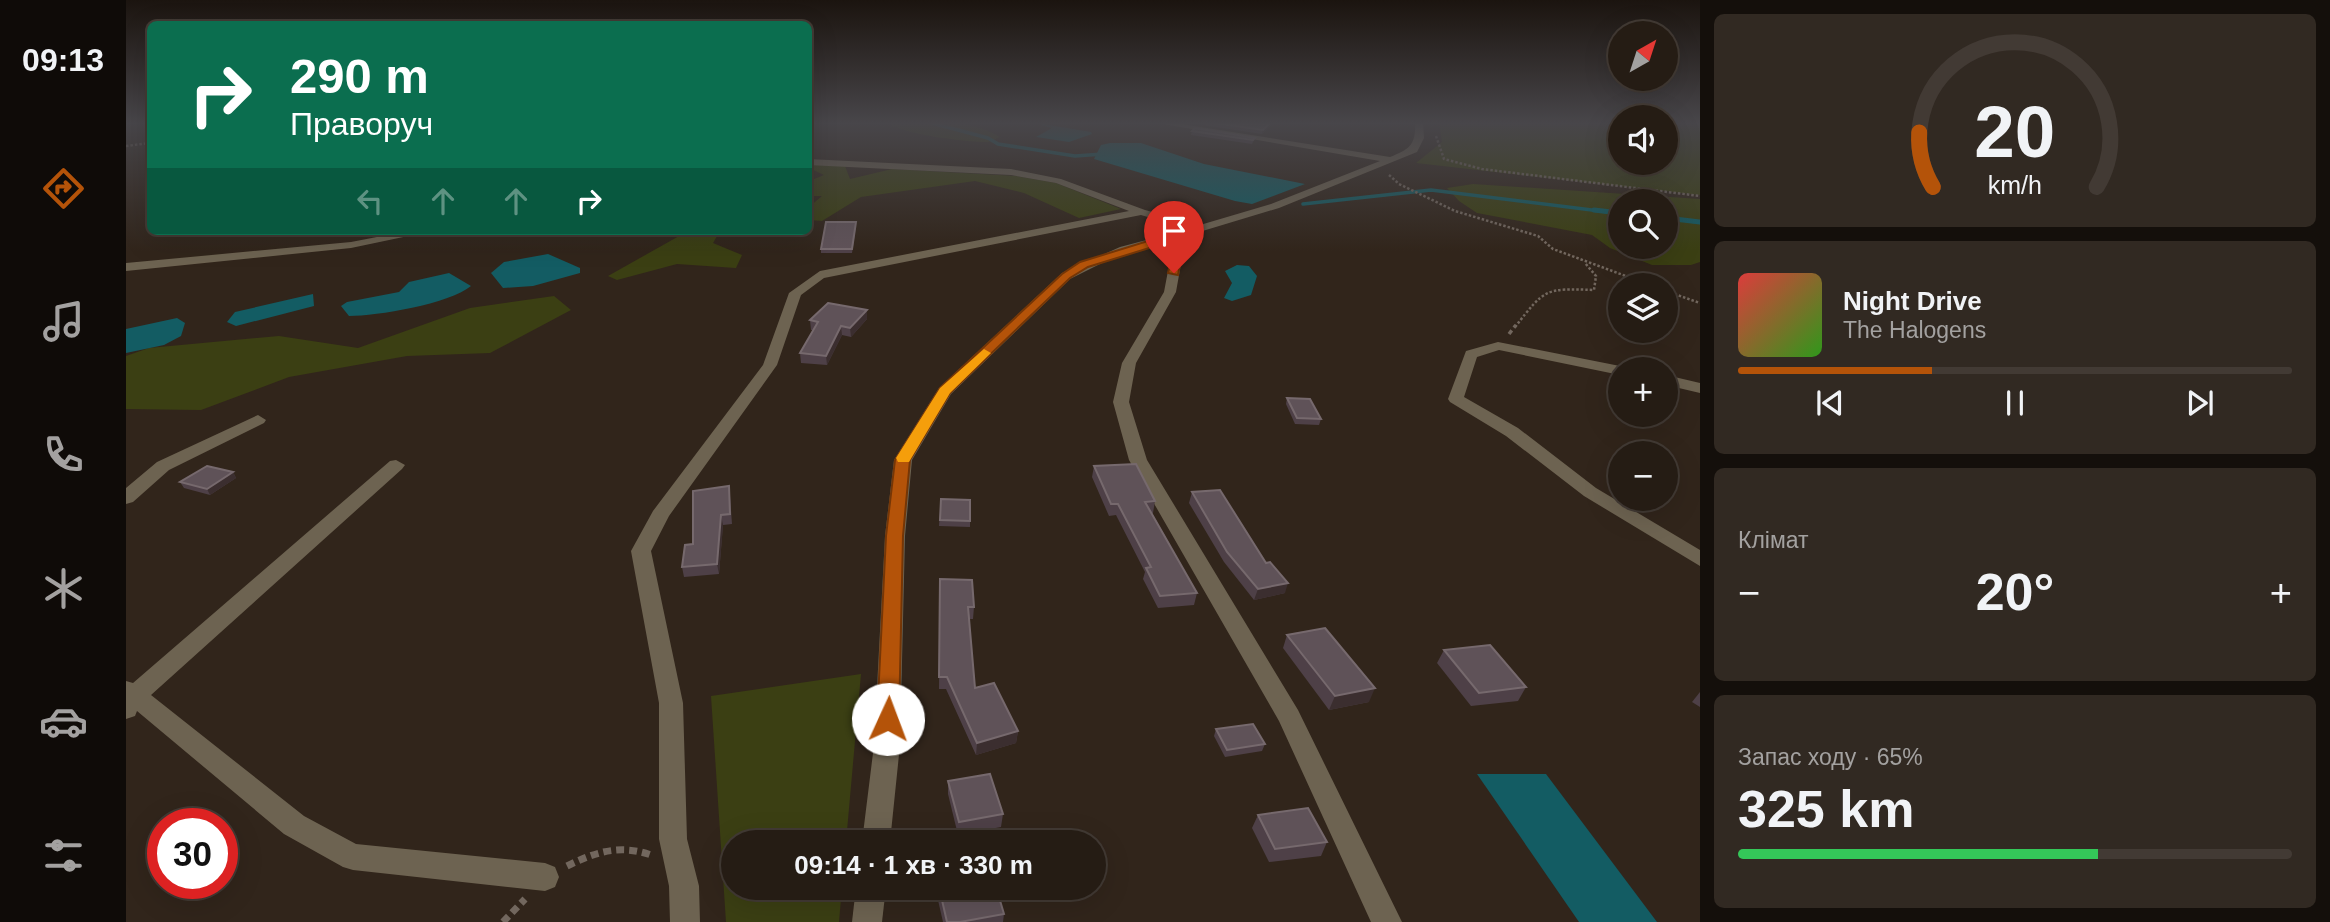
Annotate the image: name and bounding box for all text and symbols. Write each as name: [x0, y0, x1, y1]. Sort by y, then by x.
north arrow: [1608, 21, 1678, 91]
map controls: [1608, 21, 1678, 511]
text: 09:13: [22, 42, 104, 78]
icon: right: [175, 49, 266, 140]
text: 290 m: [290, 49, 429, 103]
text: 20: [1975, 91, 2055, 172]
button: sound: [1608, 105, 1678, 175]
text: Праворуч: [290, 106, 433, 142]
icon: directions: [39, 164, 88, 213]
text: km/h: [1988, 170, 2042, 198]
icon: left: [351, 182, 389, 220]
icon: ahead: [424, 182, 462, 220]
icon: ahead: [497, 182, 535, 220]
icon: right: [570, 182, 608, 220]
button: search: [1608, 189, 1678, 259]
pin: [1144, 201, 1204, 273]
icon: arrive: [1155, 212, 1193, 250]
button: layers: [1608, 273, 1678, 343]
text: Night Drive: [1843, 286, 1982, 316]
icon: music: [39, 297, 88, 346]
text: The Halogens: [1843, 317, 1986, 343]
button: +: [1608, 357, 1678, 427]
icon: previous: [1811, 384, 1849, 422]
icon: pause: [1996, 384, 2034, 422]
icon: next: [2181, 384, 2219, 422]
icon: phone: [39, 430, 88, 479]
button: −: [1608, 441, 1678, 511]
text: Клімат: [1738, 527, 1809, 553]
text: 20°: [1976, 563, 2054, 621]
icon: climate: [39, 564, 88, 613]
text: −: [1738, 572, 1760, 614]
text: +: [2270, 572, 2292, 614]
position arrow: [851, 682, 925, 756]
icon: car: [39, 697, 88, 746]
text: Запас ходу · 65%: [1738, 744, 1923, 770]
text: 325 km: [1738, 780, 1914, 838]
speed limit sign: 30: [147, 808, 238, 899]
icon: filters: [39, 831, 88, 880]
text: 09:14 · 1 хв · 330 m: [794, 850, 1033, 880]

